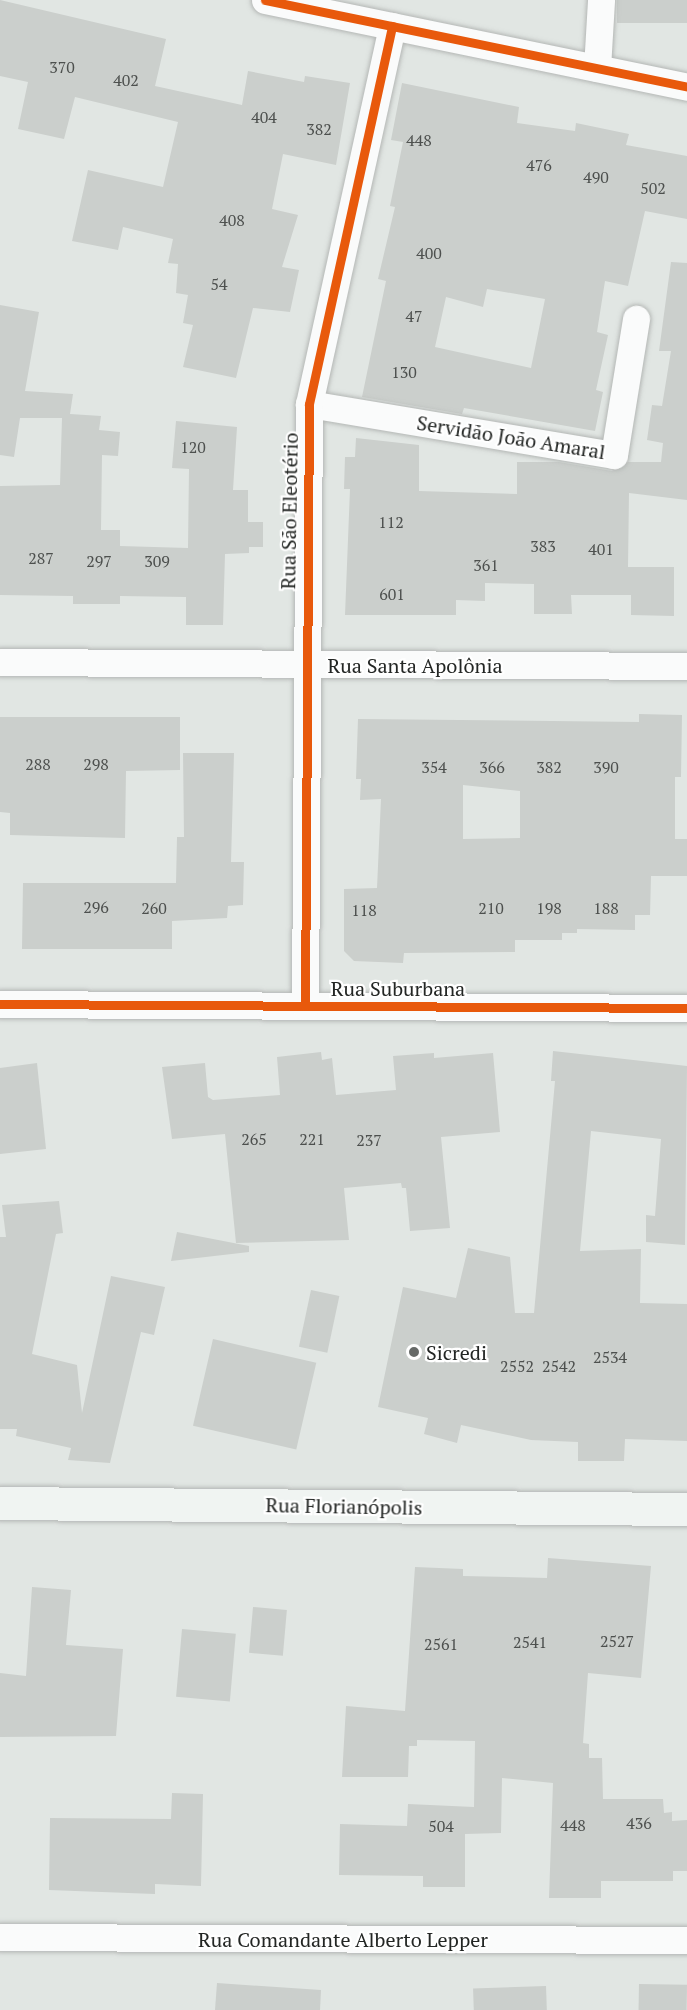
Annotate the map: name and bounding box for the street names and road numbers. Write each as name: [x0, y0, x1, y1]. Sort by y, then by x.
street label: Servidão João Amaral: [415, 410, 607, 464]
street label: Rua São Eleotério: [276, 432, 302, 590]
street label: Rua Santa Apolônia: [327, 653, 503, 677]
street label: Rua Suburbana: [331, 976, 465, 1000]
street label: Rua Florianópolis: [265, 1493, 423, 1519]
street label: Rua Comandante Alberto Lepper: [198, 1927, 488, 1951]

